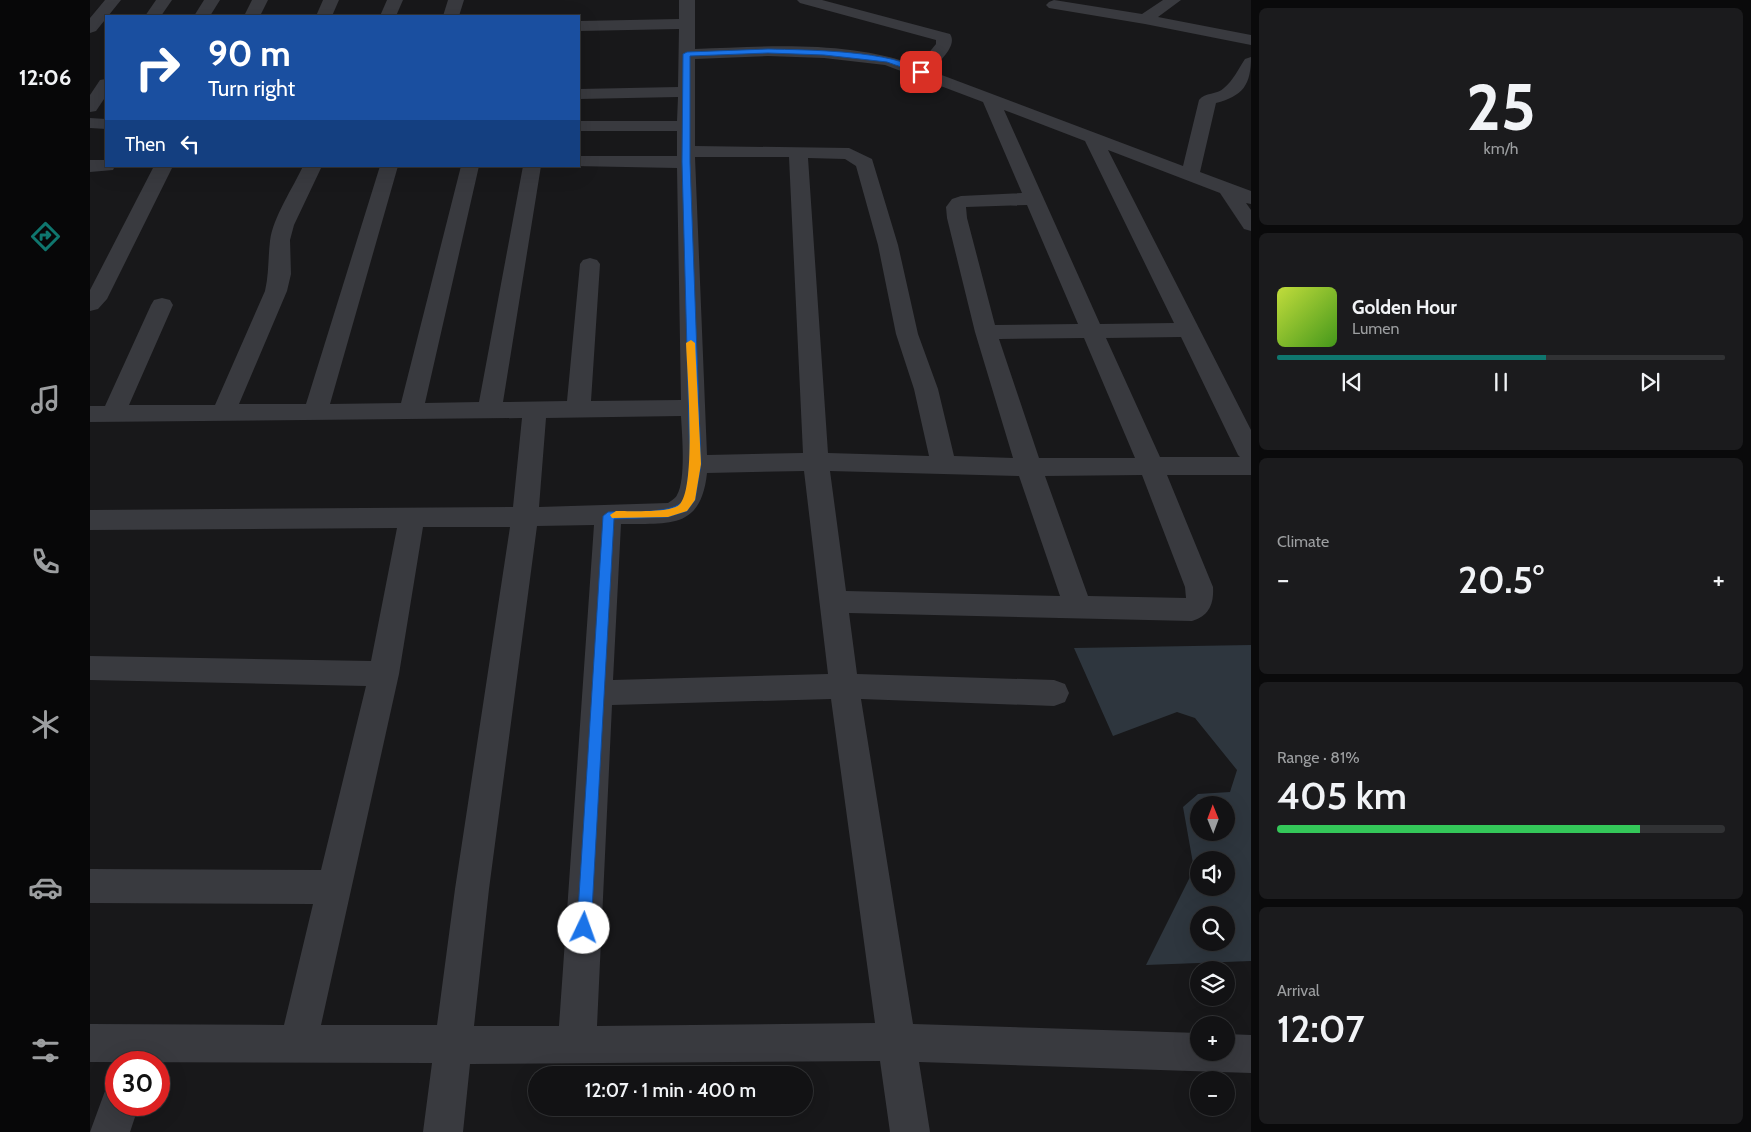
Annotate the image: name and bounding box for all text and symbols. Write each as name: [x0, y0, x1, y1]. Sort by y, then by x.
text: 90 m: [208, 32, 291, 75]
icon: right: [125, 35, 190, 100]
pin: [900, 51, 942, 93]
icon: arrive: [907, 58, 935, 86]
text: 12:06: [19, 64, 71, 91]
text: 25: [1466, 67, 1536, 146]
text: Turn right: [208, 75, 295, 102]
icon: left: [176, 130, 204, 158]
text: Then: [125, 133, 166, 156]
text: km/h: [1483, 139, 1519, 158]
icon: directions: [28, 219, 63, 254]
text: Golden Hour: [1352, 296, 1457, 319]
text: Lumen: [1352, 319, 1399, 338]
icon: previous: [1338, 368, 1366, 396]
icon: pause: [1487, 368, 1515, 396]
icon: next: [1636, 368, 1664, 396]
icon: music: [28, 382, 63, 417]
text: Climate: [1277, 532, 1329, 551]
icon: phone: [28, 544, 63, 579]
text: 20.5°: [1458, 556, 1544, 603]
text: −: [1277, 562, 1289, 596]
text: +: [1713, 562, 1725, 596]
icon: climate: [28, 707, 63, 742]
text: Range · 81%: [1277, 748, 1360, 767]
text: 405 km: [1277, 772, 1407, 819]
north arrow: [1190, 796, 1235, 841]
map controls: [1190, 796, 1235, 1116]
button: sound: [1190, 851, 1235, 896]
icon: car: [28, 870, 63, 905]
position arrow: [557, 901, 609, 953]
button: search: [1190, 906, 1235, 951]
button: layers: [1190, 961, 1235, 1006]
text: Arrival: [1277, 981, 1320, 1000]
text: 12:07: [1277, 1005, 1365, 1052]
button: +: [1190, 1016, 1235, 1061]
icon: filters: [28, 1033, 63, 1068]
speed limit sign: 30: [105, 1051, 170, 1116]
button: −: [1190, 1071, 1235, 1116]
text: 12:07 · 1 min · 400 m: [585, 1079, 756, 1102]

